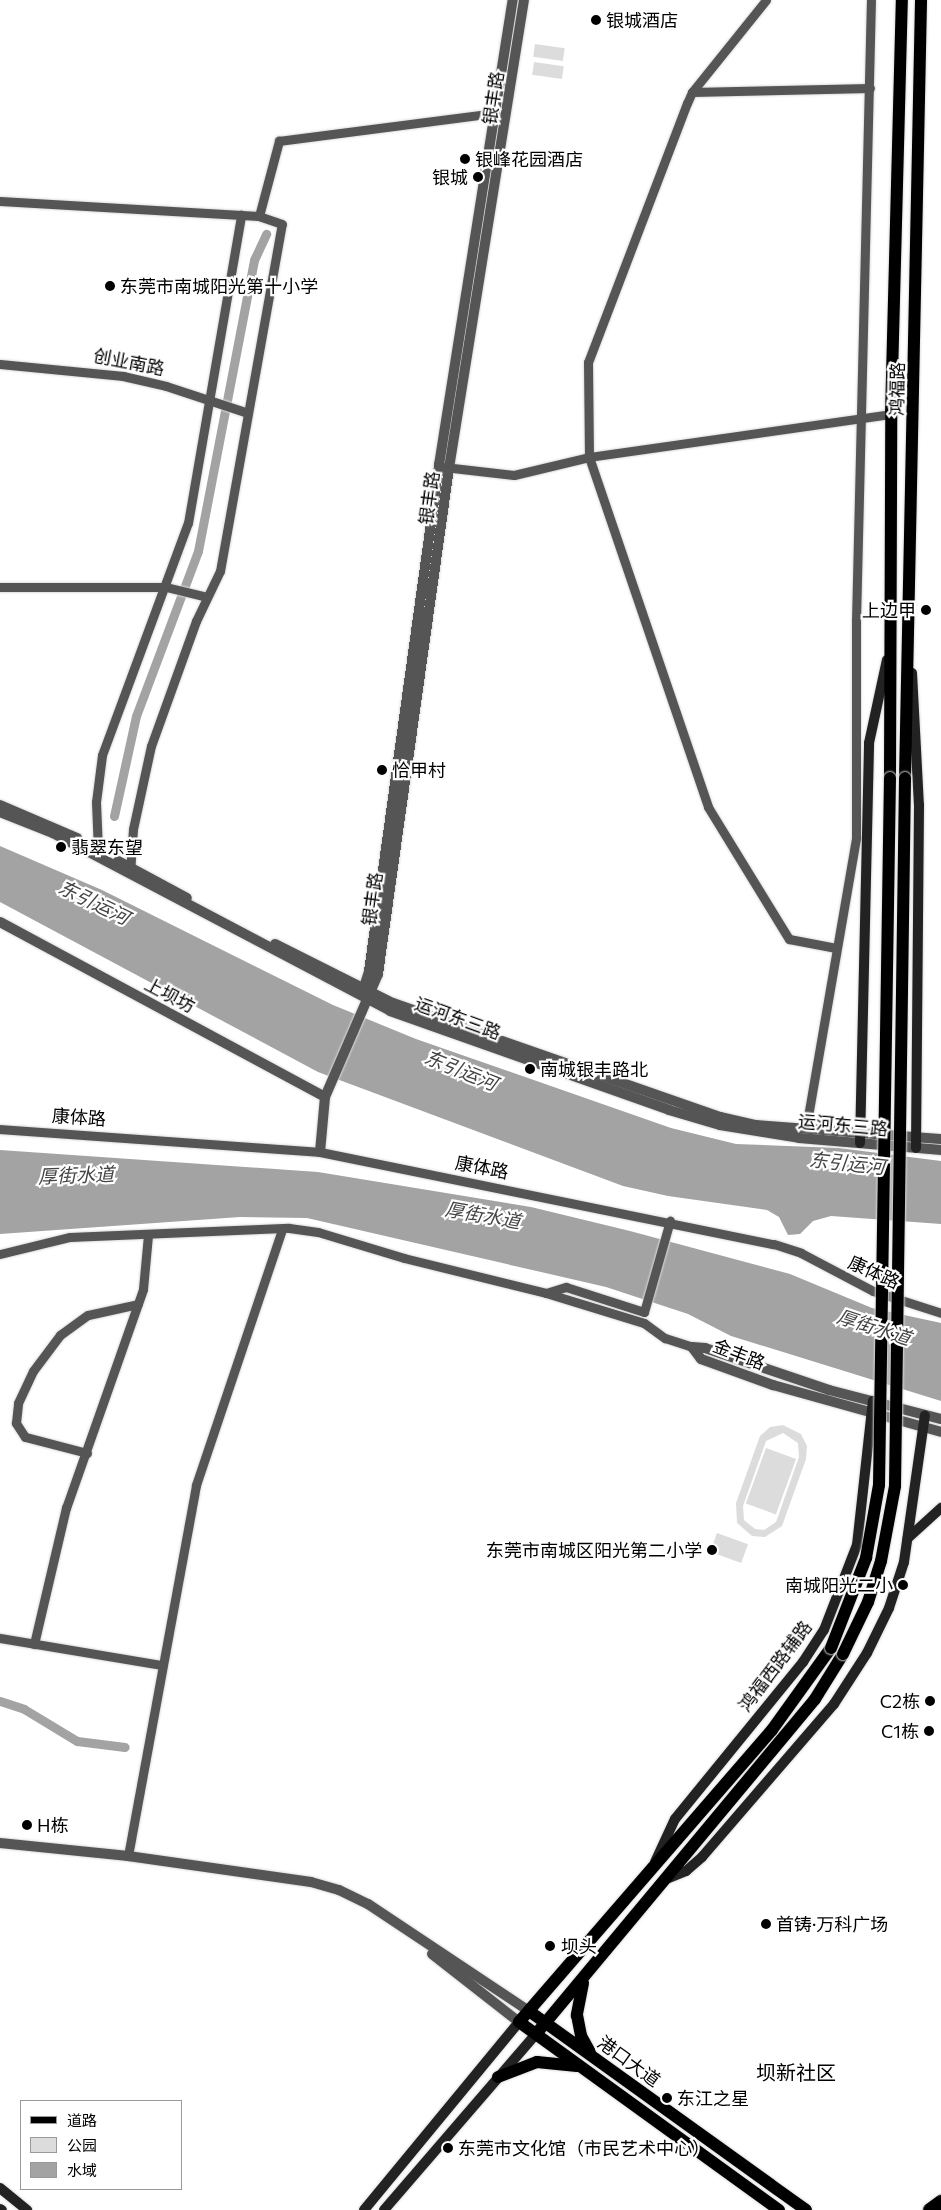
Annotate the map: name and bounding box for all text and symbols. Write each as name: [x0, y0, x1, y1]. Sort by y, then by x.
place label: 银城酒店: [606, 9, 678, 31]
marker: 银城酒店: [590, 14, 602, 26]
street label: 银丰路: [478, 70, 508, 126]
place label: 银峰花园酒店: [475, 148, 583, 170]
marker: 银峰花园酒店: [459, 153, 471, 165]
place label: 银城: [432, 166, 468, 188]
marker: 银城: [472, 171, 484, 183]
place label: 东莞市南城阳光第十小学: [120, 275, 318, 297]
marker: 东莞市南城阳光第十小学: [104, 280, 116, 292]
street label: 创业南路: [92, 345, 166, 379]
street label: 鸿福路: [886, 362, 908, 416]
street label: 银丰路: [415, 470, 443, 526]
place label: 上边甲: [862, 599, 916, 621]
marker: 上边甲: [920, 604, 932, 616]
place label: 恰甲村: [392, 759, 446, 781]
marker: 恰甲村: [376, 764, 388, 776]
place label: 翡翠东望: [71, 836, 143, 858]
marker: 翡翠东望: [55, 841, 67, 853]
street label: 银丰路: [358, 871, 386, 927]
water label: 东引运河: [55, 875, 133, 929]
street label: 上坝坊: [141, 973, 199, 1017]
street label: 运河东三路: [412, 992, 504, 1044]
water label: 东引运河: [421, 1045, 501, 1095]
place label: 南城银丰路北: [540, 1058, 648, 1080]
marker: 南城银丰路北: [524, 1063, 536, 1075]
street label: 康体路: [51, 1104, 107, 1130]
street label: 运河东三路: [797, 1110, 889, 1140]
water label: 东引运河: [808, 1148, 886, 1178]
street label: 康体路: [453, 1151, 511, 1183]
water label: 厚街水道: [38, 1162, 114, 1188]
water label: 厚街水道: [444, 1197, 522, 1233]
street label: 康体路: [845, 1251, 903, 1293]
water label: 厚街水道: [834, 1304, 914, 1350]
street label: 金丰路: [710, 1334, 768, 1374]
place label: 东莞市南城区阳光第二小学: [486, 1539, 702, 1561]
marker: 东莞市南城区阳光第二小学: [706, 1544, 718, 1556]
place label: 南城阳光二小: [785, 1574, 893, 1596]
marker: 南城阳光二小: [897, 1579, 909, 1591]
street label: 鸿福西路辅路: [734, 1616, 816, 1716]
place label: C2栋: [880, 1690, 920, 1712]
marker: C2栋: [924, 1695, 936, 1707]
place label: C1栋: [881, 1720, 919, 1742]
marker: C1栋: [923, 1725, 935, 1737]
place label: H栋: [37, 1814, 68, 1836]
marker: H栋: [21, 1819, 33, 1831]
place label: 首铸·万科广场: [776, 1913, 888, 1935]
marker: 首铸·万科广场: [760, 1918, 772, 1930]
place label: 坝头: [561, 1935, 597, 1957]
marker: 坝头: [543, 1939, 557, 1953]
street label: 港口大道: [594, 2031, 664, 2091]
district label: 坝新社区: [756, 2060, 836, 2084]
place label: 东江之星: [677, 2087, 749, 2109]
marker: 东江之星: [661, 2092, 673, 2104]
legend: [20, 2100, 182, 2190]
text: 道路: [67, 2111, 97, 2129]
text: 公园: [67, 2136, 97, 2154]
place label: 东莞市文化馆（市民艺术中心）: [458, 2137, 710, 2159]
marker: 东莞市文化馆（市民艺术中心）: [442, 2142, 454, 2154]
text: 水域: [67, 2161, 97, 2179]

